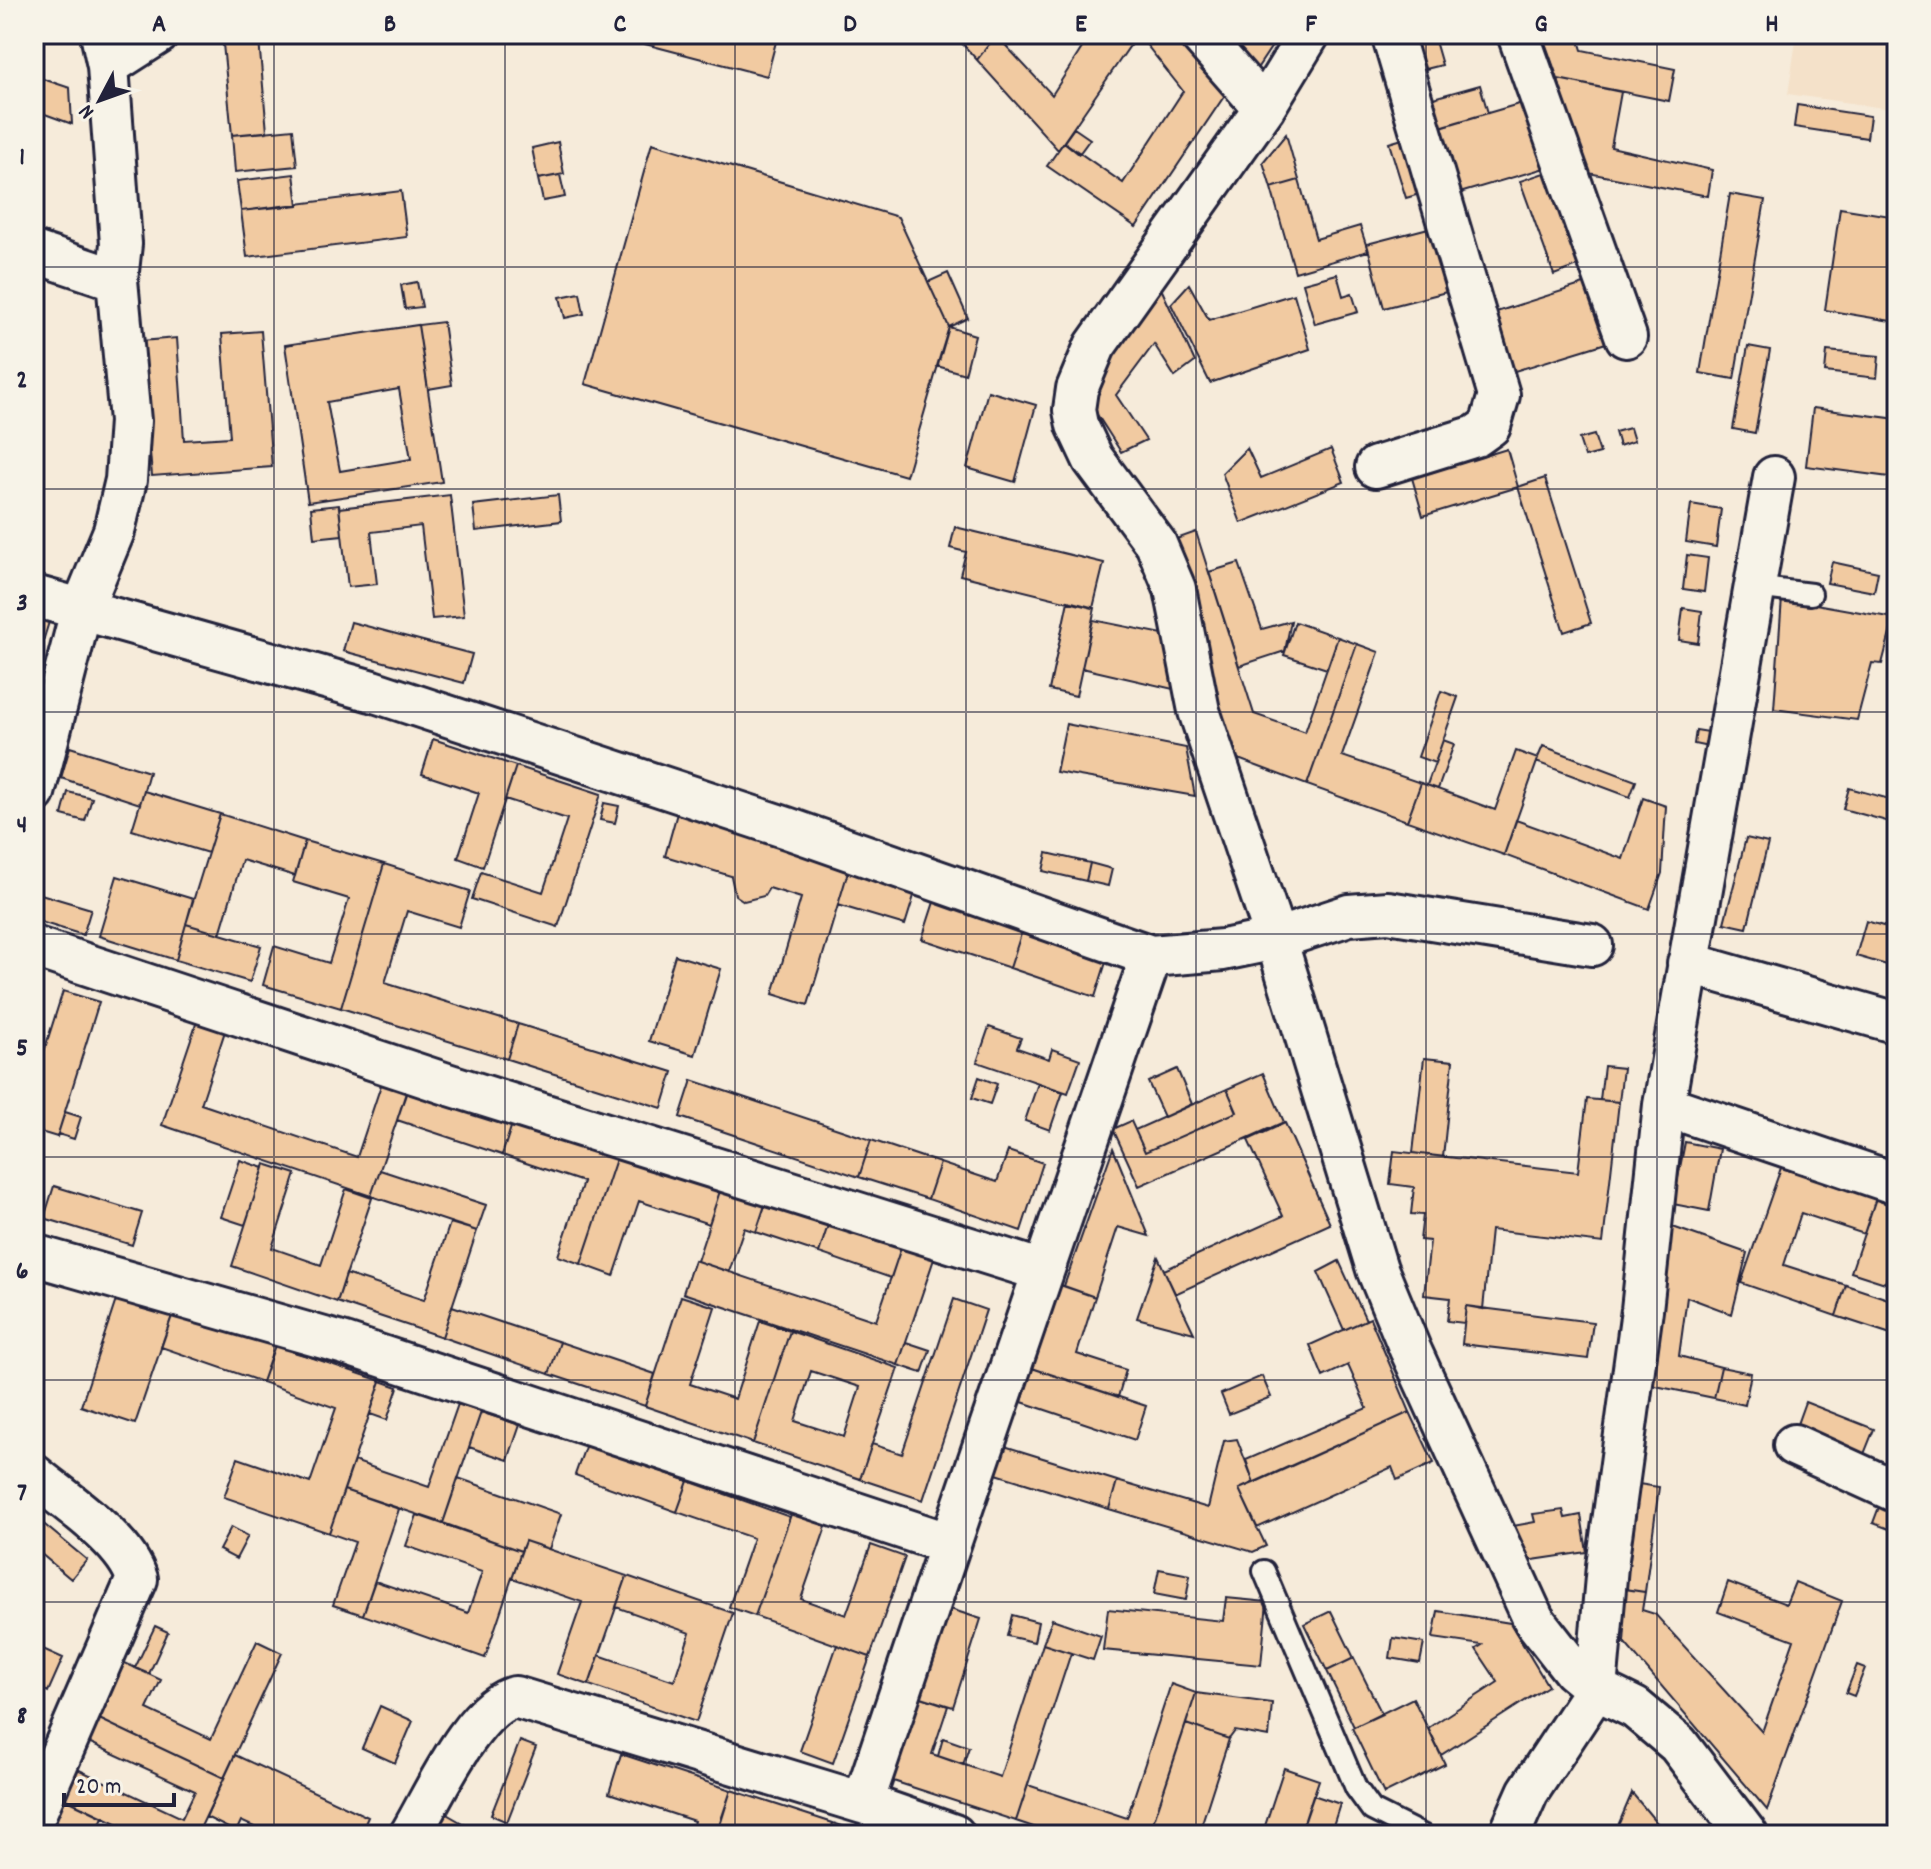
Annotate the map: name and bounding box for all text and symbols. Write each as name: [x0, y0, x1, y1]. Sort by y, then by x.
text: A: [152, 7, 166, 44]
text: B: [384, 7, 396, 44]
text: C: [614, 7, 627, 44]
text: D: [843, 7, 857, 44]
text: E: [1075, 7, 1087, 44]
text: F: [1305, 7, 1317, 44]
text: G: [1534, 7, 1548, 44]
text: H: [1765, 7, 1779, 44]
north arrow: [60, 60, 140, 140]
text: N: [72, 96, 103, 125]
text: 1: [19, 140, 25, 177]
text: 2: [16, 363, 28, 400]
text: 3: [16, 586, 28, 623]
text: 4: [17, 808, 27, 845]
text: 5: [16, 1031, 28, 1068]
text: 6: [16, 1254, 28, 1291]
text: 7: [17, 1476, 27, 1513]
text: 8: [17, 1699, 27, 1736]
scale bar: [64, 1757, 174, 1807]
text: 20 m: [76, 1771, 122, 1805]

